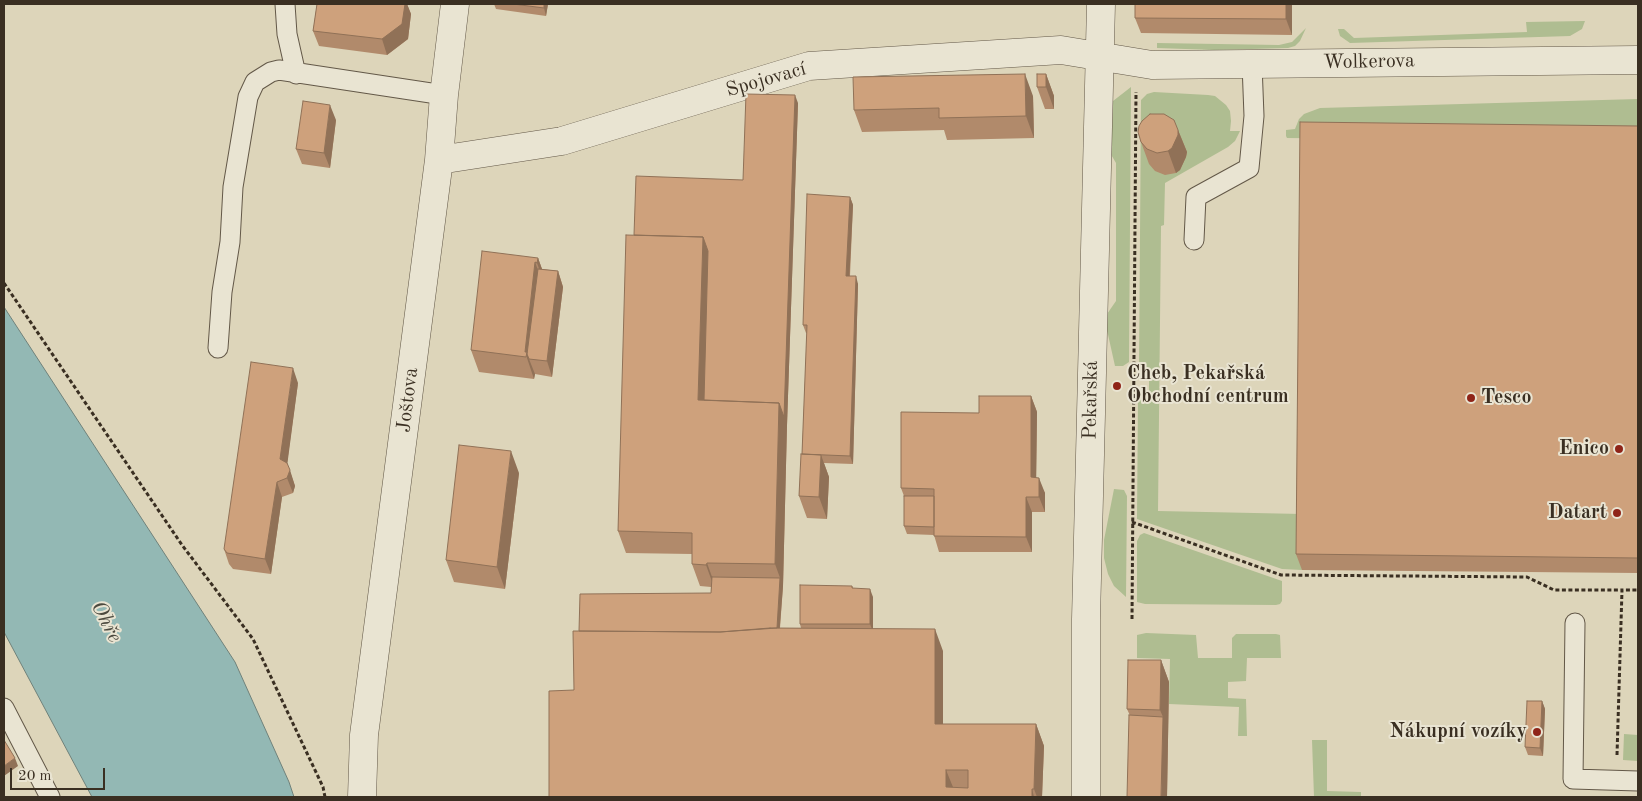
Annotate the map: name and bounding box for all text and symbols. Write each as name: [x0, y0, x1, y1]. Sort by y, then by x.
street label: Wolkerova: [1323, 49, 1415, 75]
street label: Spojovací: [723, 57, 809, 103]
street label: Pekařská: [1078, 360, 1104, 440]
place label: Cheb, Pekařská Obchodní centrum: [1127, 362, 1289, 409]
street label: Joštova: [392, 366, 424, 434]
marker: Cheb, Pekařská Obchodní centrum: [1111, 380, 1123, 392]
place label: Tesco: [1481, 386, 1532, 410]
marker: Tesco: [1465, 392, 1477, 404]
place label: Enico: [1559, 437, 1609, 461]
marker: Enico: [1613, 443, 1625, 455]
place label: Datart: [1548, 501, 1607, 525]
marker: Datart: [1611, 507, 1623, 519]
water label: Ohře: [85, 597, 127, 647]
place label: Nákupní vozíky: [1389, 720, 1527, 744]
marker: Nákupní vozíky: [1531, 726, 1543, 738]
scale bar: [12, 758, 108, 790]
text: 20 m: [18, 769, 52, 784]

